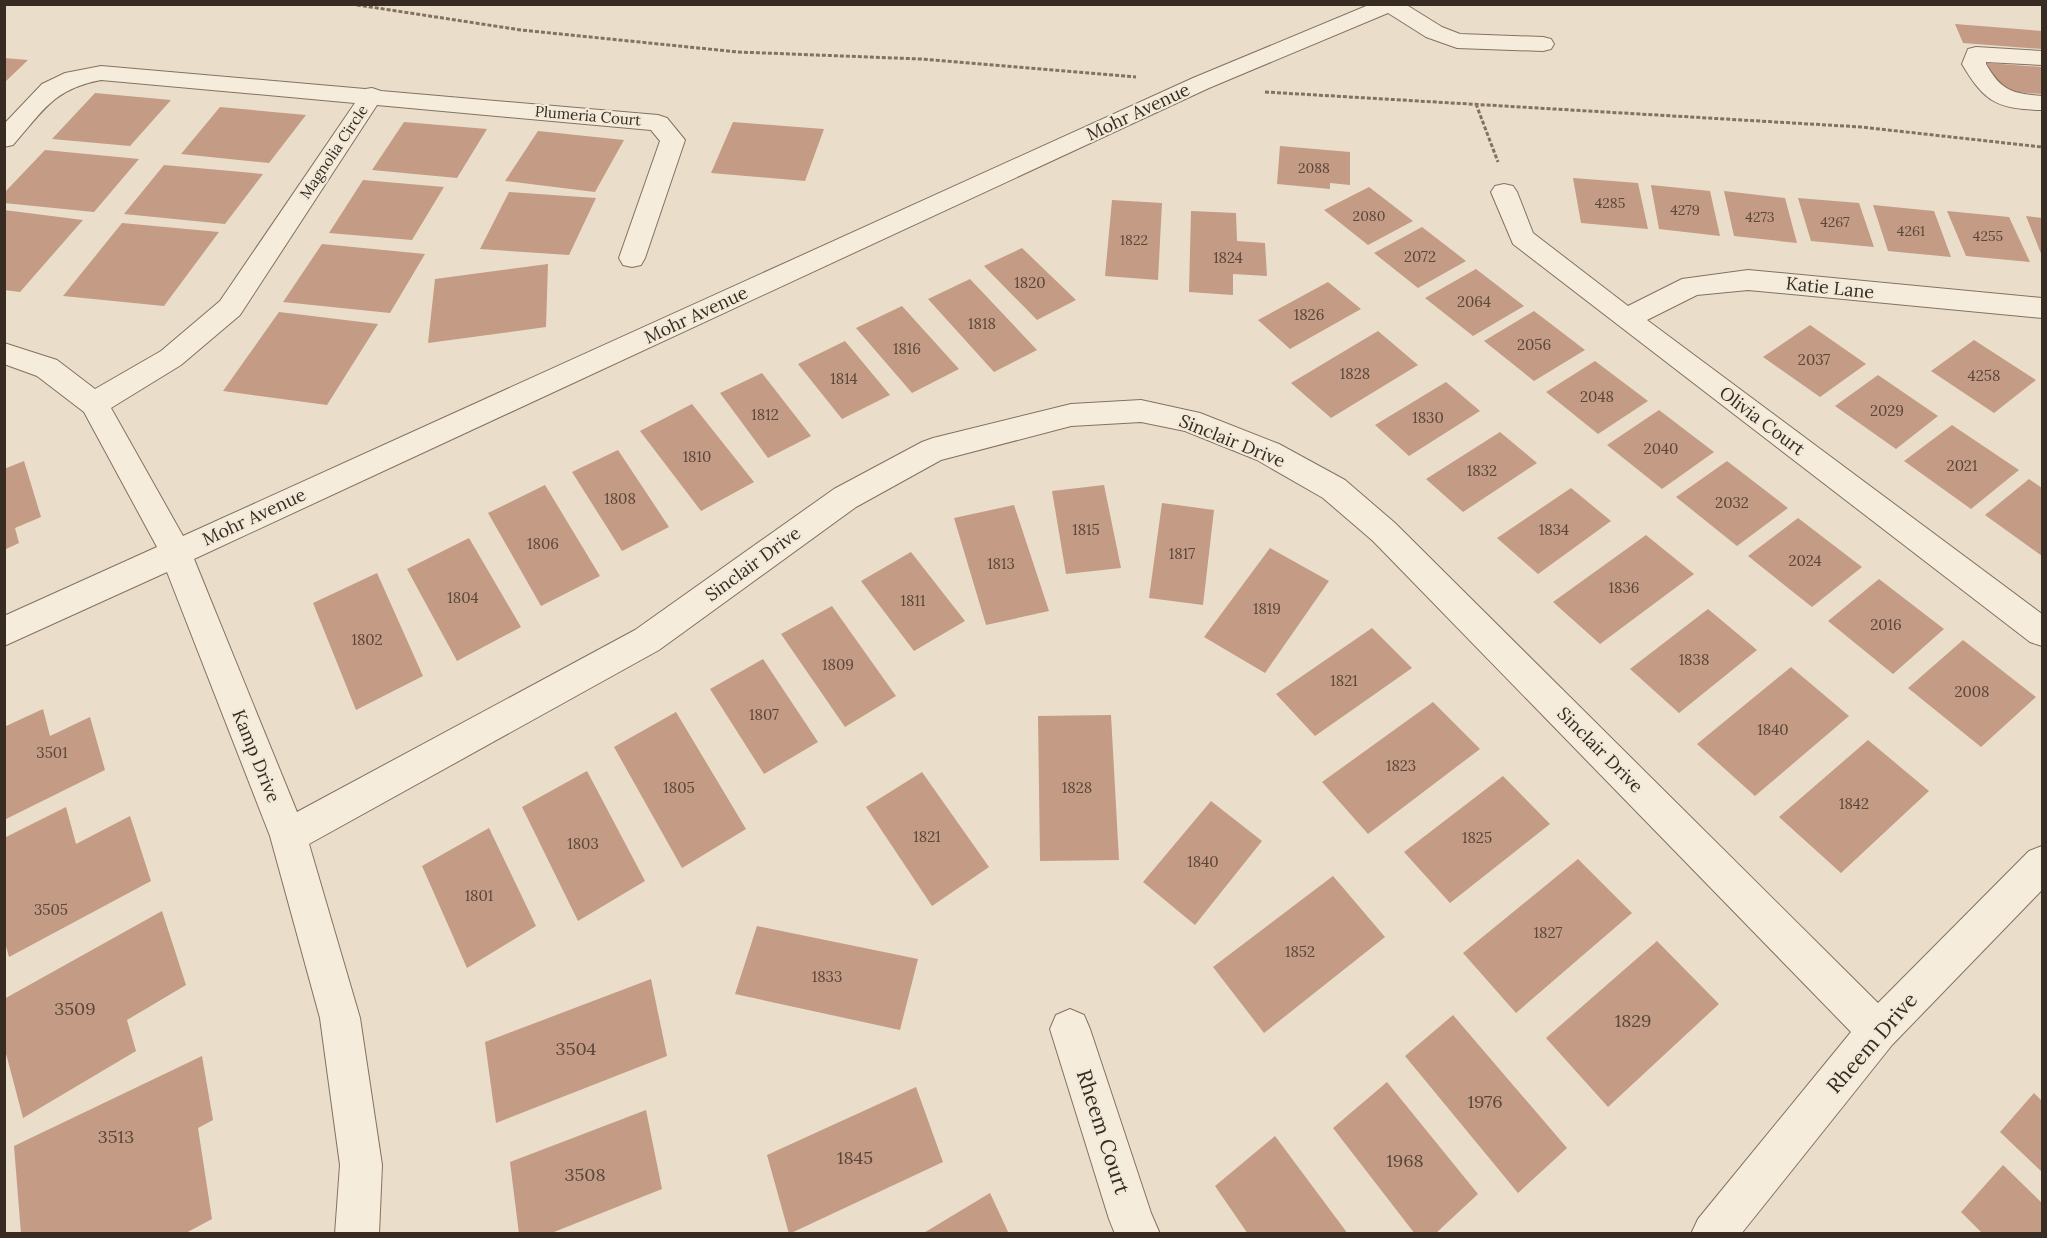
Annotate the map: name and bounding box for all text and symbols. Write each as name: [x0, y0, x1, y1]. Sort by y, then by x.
street label: Mohr Avenue: [1082, 77, 1193, 145]
street label: Magnolia Circle: [295, 101, 372, 202]
street label: Plumeria Court: [534, 101, 642, 130]
house number: 2088: [1298, 159, 1330, 177]
house number: 4285: [1595, 194, 1625, 212]
house number: 4279: [1670, 201, 1700, 219]
house number: 2080: [1353, 207, 1385, 225]
house number: 4273: [1745, 208, 1775, 226]
house number: 4267: [1820, 213, 1850, 231]
house number: 4261: [1897, 222, 1925, 240]
house number: 4255: [1973, 227, 2003, 245]
house number: 1822: [1120, 231, 1148, 249]
house number: 2072: [1404, 247, 1436, 266]
house number: 1824: [1213, 248, 1243, 267]
street label: Katie Lane: [1785, 271, 1876, 304]
house number: 1820: [1014, 273, 1046, 292]
street label: Mohr Avenue: [640, 280, 751, 348]
house number: 2064: [1457, 292, 1491, 311]
house number: 1826: [1294, 305, 1324, 324]
house number: 1818: [968, 314, 996, 333]
house number: 2056: [1517, 335, 1551, 354]
house number: 1816: [893, 339, 921, 358]
house number: 2037: [1798, 350, 1830, 369]
house number: 1828: [1340, 364, 1370, 383]
house number: 4258: [1968, 366, 2000, 385]
house number: 1814: [830, 369, 858, 388]
street label: Olivia Court: [1715, 381, 1810, 460]
house number: 2048: [1580, 387, 1614, 406]
house number: 2029: [1870, 401, 1904, 420]
house number: 1812: [751, 405, 779, 424]
house number: 1830: [1412, 408, 1444, 427]
street label: Sinclair Drive: [1176, 409, 1289, 472]
house number: 2040: [1644, 439, 1678, 458]
house number: 1810: [683, 447, 711, 466]
house number: 2021: [1947, 456, 1977, 475]
house number: 1832: [1467, 461, 1497, 480]
street label: Mohr Avenue: [198, 482, 309, 550]
house number: 1808: [604, 489, 636, 508]
house number: 2032: [1715, 493, 1749, 512]
house number: 1815: [1072, 520, 1100, 539]
house number: 1834: [1539, 520, 1569, 539]
street label: Sinclair Drive: [700, 521, 805, 606]
house number: 1806: [527, 534, 559, 553]
house number: 1817: [1169, 544, 1195, 563]
house number: 2024: [1788, 551, 1822, 570]
house number: 1813: [987, 554, 1015, 573]
house number: 1836: [1609, 578, 1639, 597]
house number: 1804: [447, 588, 479, 607]
house number: 1811: [901, 591, 925, 610]
house number: 1819: [1253, 599, 1281, 618]
house number: 2016: [1870, 615, 1902, 634]
house number: 1802: [351, 630, 383, 649]
house number: 1838: [1679, 650, 1709, 669]
house number: 1809: [822, 655, 854, 674]
house number: 1821: [1330, 671, 1358, 690]
house number: 2008: [1954, 682, 1990, 701]
street label: Sinclair Drive: [1552, 702, 1648, 798]
house number: 1807: [749, 705, 779, 724]
street label: Kamp Drive: [227, 706, 286, 806]
house number: 1840: [1757, 720, 1789, 739]
house number: 3501: [36, 743, 68, 762]
house number: 1823: [1386, 756, 1416, 775]
house number: 1805: [663, 778, 695, 797]
house number: 1828: [1062, 778, 1092, 797]
house number: 1842: [1839, 794, 1869, 813]
house number: 1821: [913, 827, 941, 846]
house number: 1825: [1462, 828, 1492, 847]
house number: 1803: [567, 834, 599, 853]
house number: 1840: [1187, 852, 1219, 871]
house number: 1801: [465, 886, 493, 905]
house number: 3505: [34, 900, 68, 919]
house number: 1827: [1534, 923, 1563, 942]
house number: 1852: [1285, 942, 1315, 961]
house number: 1833: [812, 967, 842, 986]
street label: Rheem Drive: [1820, 987, 1923, 1099]
house number: 3509: [54, 997, 96, 1020]
house number: 1829: [1615, 1009, 1651, 1032]
house number: 3504: [556, 1037, 597, 1060]
street label: Rheem Court: [1071, 1066, 1137, 1198]
house number: 1976: [1467, 1090, 1503, 1113]
house number: 3513: [98, 1125, 134, 1148]
house number: 1845: [837, 1146, 873, 1169]
house number: 1968: [1386, 1149, 1424, 1172]
house number: 3508: [564, 1163, 606, 1186]

